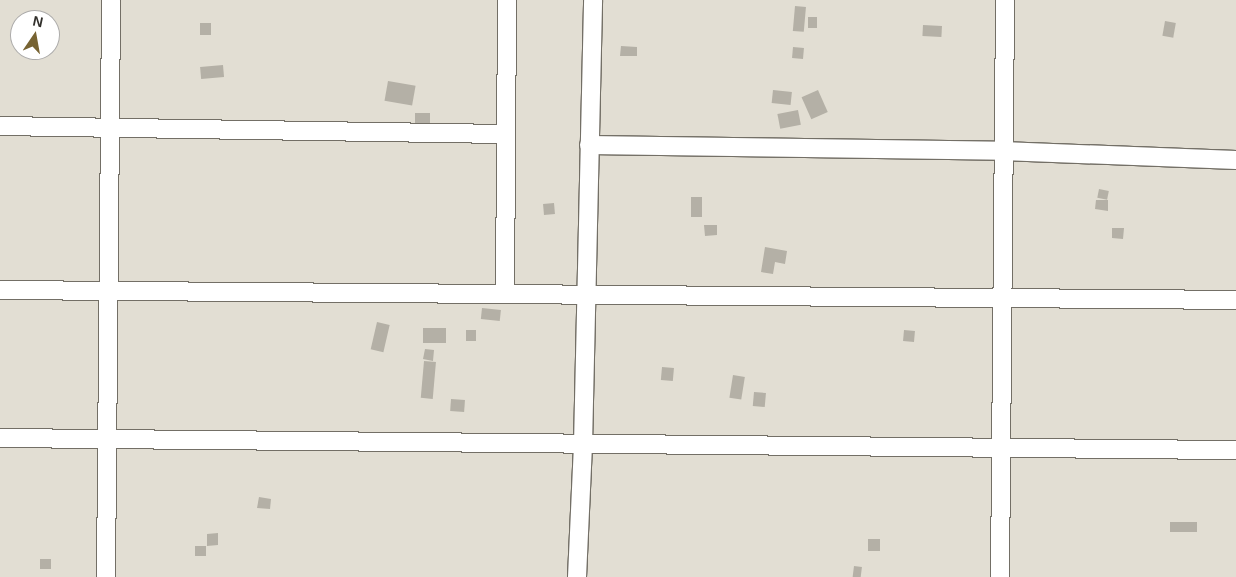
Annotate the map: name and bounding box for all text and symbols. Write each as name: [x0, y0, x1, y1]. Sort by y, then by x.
north arrow: [10, 10, 60, 60]
text: N: [31, 12, 45, 30]

